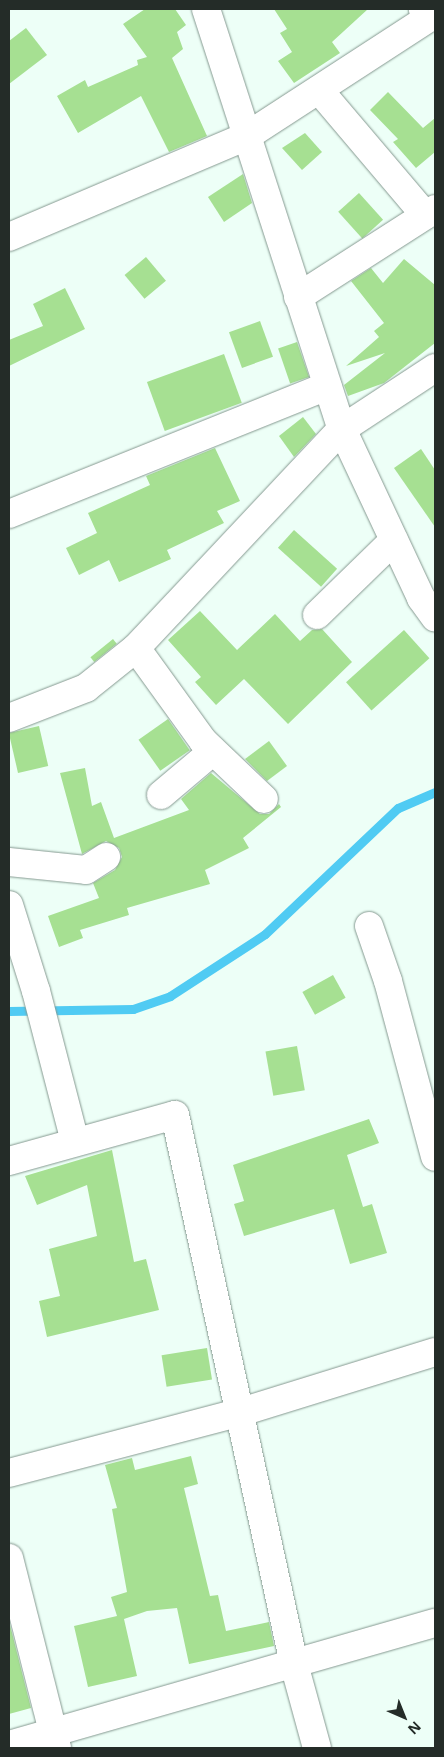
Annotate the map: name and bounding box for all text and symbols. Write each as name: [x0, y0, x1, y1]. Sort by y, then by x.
north arrow: [379, 1692, 429, 1742]
text: N: [404, 1717, 425, 1739]

